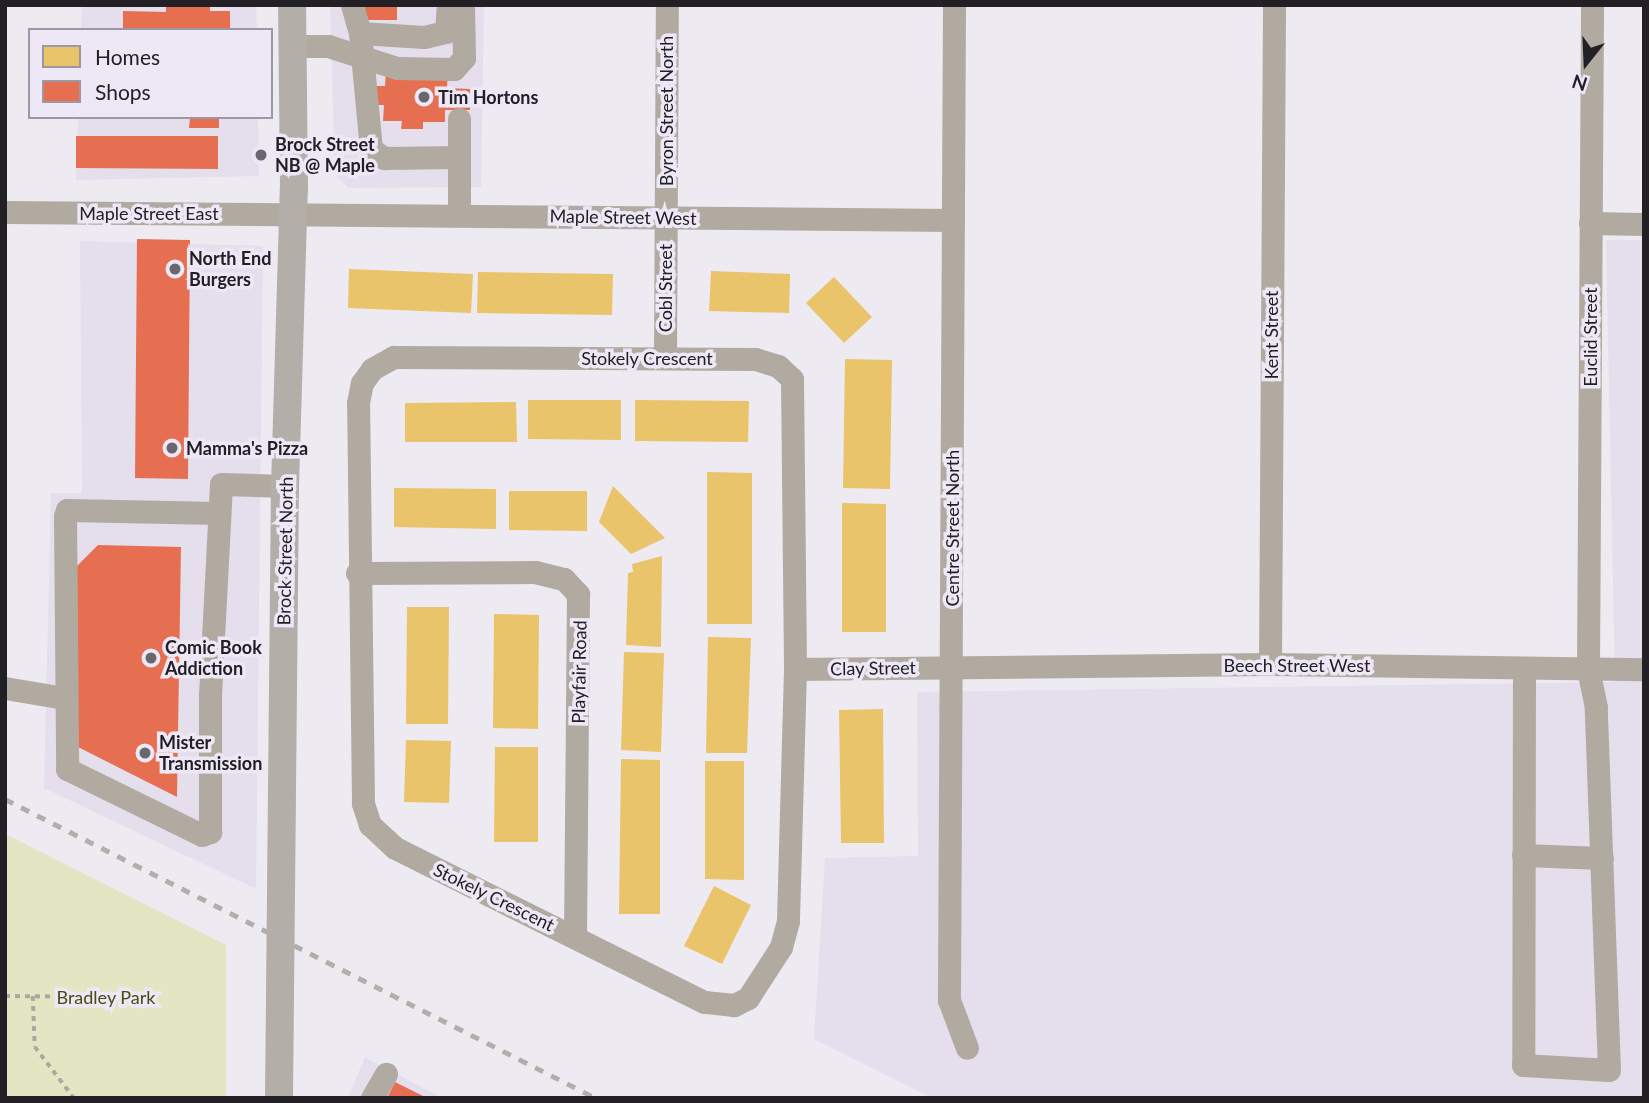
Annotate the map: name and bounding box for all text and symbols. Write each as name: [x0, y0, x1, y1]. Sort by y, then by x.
legend: [28, 28, 273, 119]
north arrow: [1551, 28, 1621, 98]
street label: Byron Street North: [655, 36, 677, 186]
text: Homes: [95, 44, 160, 69]
text: N: [1569, 70, 1590, 97]
text: Shops: [95, 79, 151, 104]
place label: Tim Hortons: [438, 86, 538, 108]
marker: Tim Hortons: [416, 89, 432, 105]
place label: Brock Street NB @ Maple: [275, 134, 375, 176]
marker: Brock Street NB @ Maple: [253, 147, 269, 163]
street label: Maple Street East: [79, 202, 219, 224]
street label: Maple Street West: [549, 205, 697, 229]
street label: Cobl Street: [654, 244, 676, 332]
place label: North End Burgers: [189, 248, 271, 290]
marker: North End Burgers: [167, 261, 183, 277]
street label: Euclid Street: [1579, 287, 1601, 387]
street label: Kent Street: [1260, 290, 1282, 380]
street label: Stokely Crescent: [581, 347, 713, 369]
place label: Mamma's Pizza: [186, 437, 308, 459]
marker: Mamma's Pizza: [164, 440, 180, 456]
street label: Centre Street North: [941, 450, 963, 606]
street label: Brock Street North: [273, 476, 297, 626]
street label: Playfair Road: [567, 620, 591, 724]
place label: Comic Book Addiction: [165, 637, 262, 680]
marker: Comic Book Addiction: [143, 650, 159, 666]
street label: Beech Street West: [1223, 654, 1371, 676]
street label: Clay Street: [830, 656, 916, 680]
place label: Mister Transmission: [159, 732, 262, 774]
marker: Mister Transmission: [137, 745, 153, 761]
street label: Stokely Crescent: [430, 858, 558, 936]
park label: Bradley Park: [56, 986, 156, 1008]

